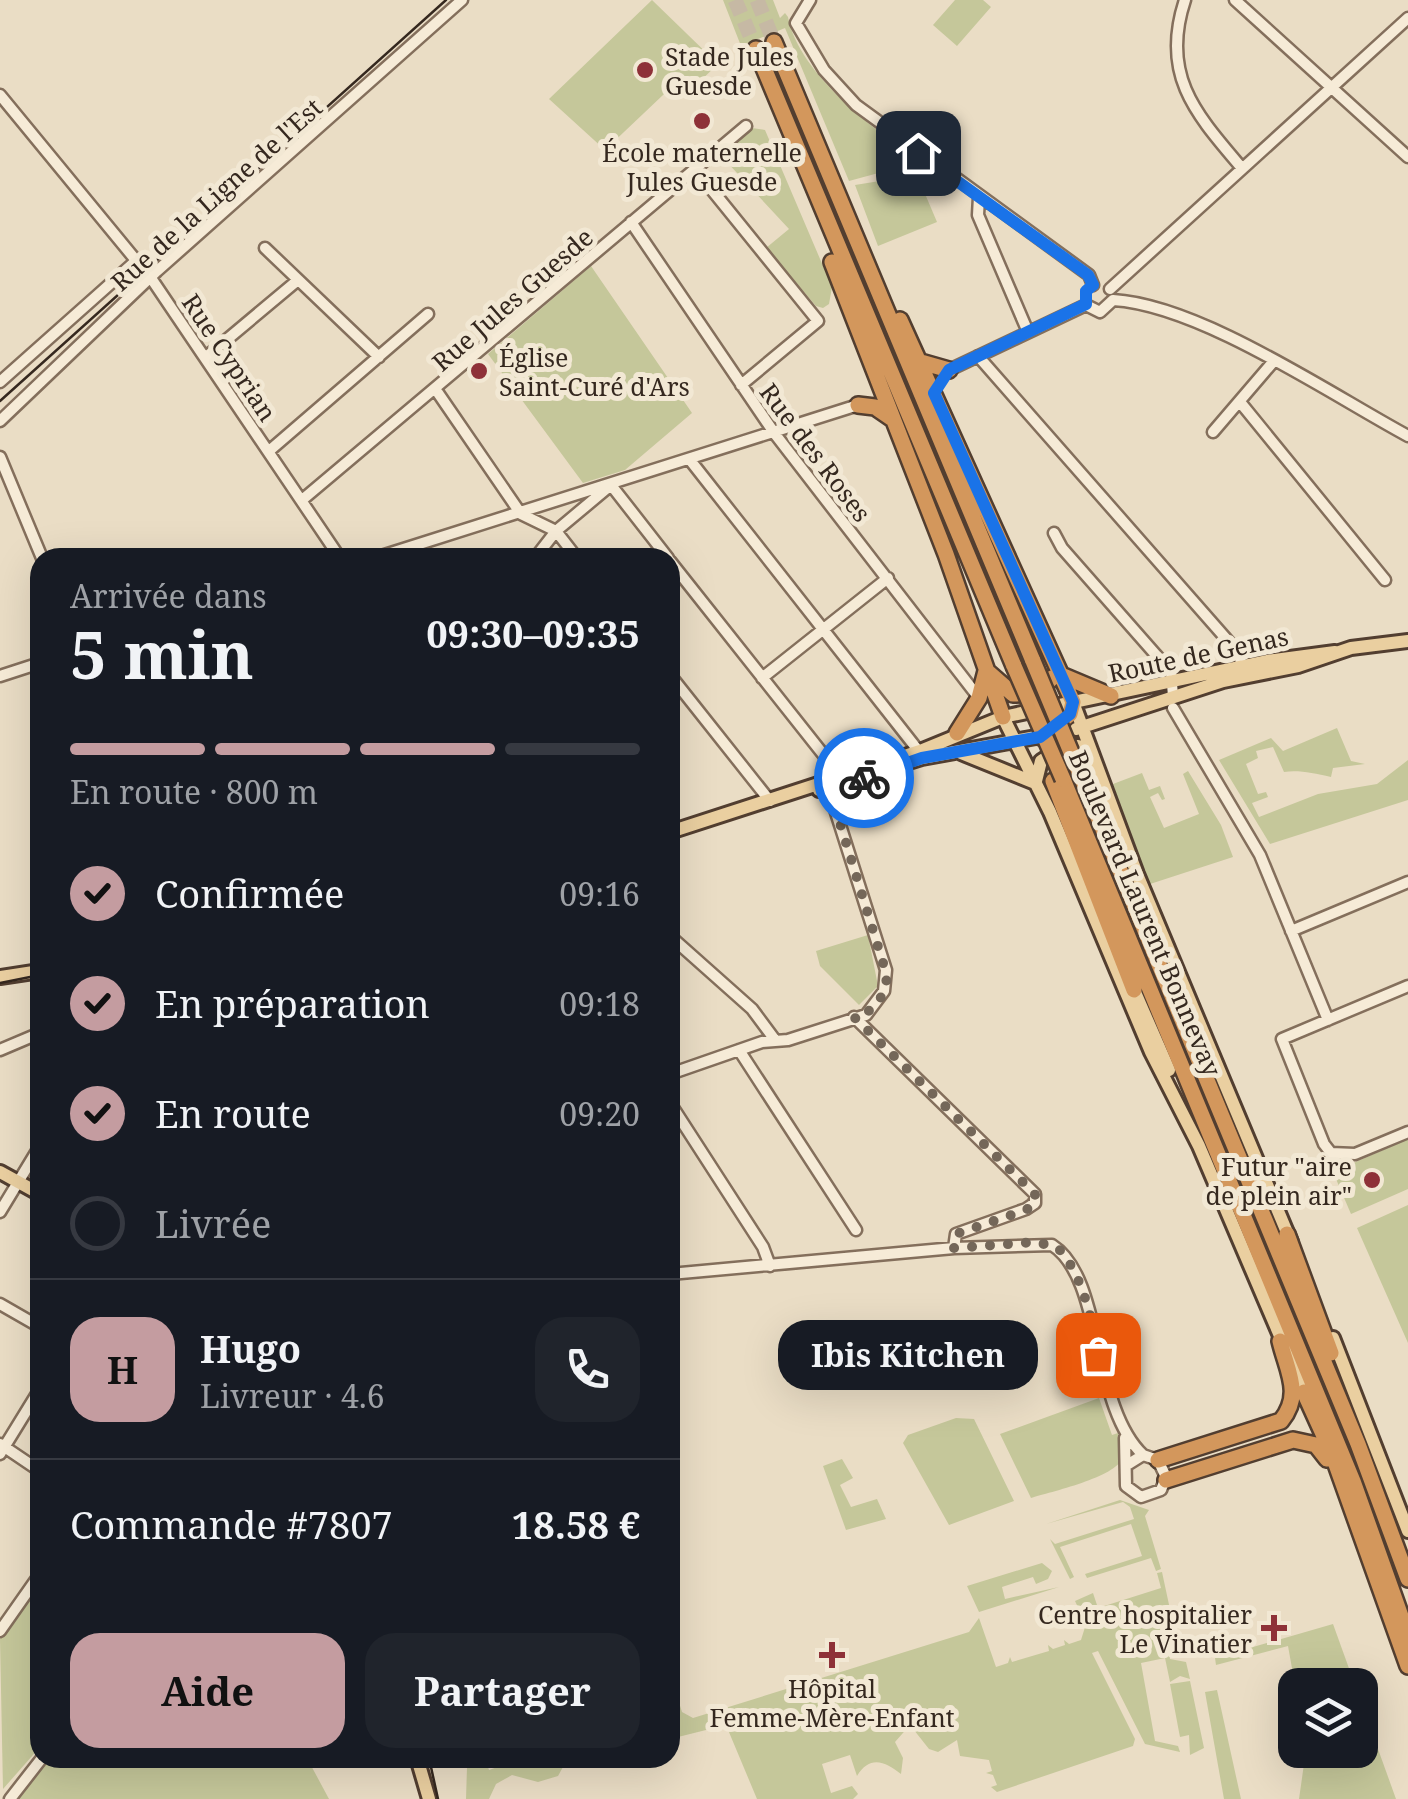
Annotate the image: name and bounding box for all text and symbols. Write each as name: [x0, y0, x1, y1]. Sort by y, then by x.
place label: Stade Jules Guesde: [665, 39, 794, 102]
marker: Stade Jules Guesde: [634, 59, 656, 81]
street label: Rue de la Ligne de l'Est: [103, 90, 329, 298]
marker: École maternelle Jules Guesde: [691, 110, 713, 132]
pin: [876, 111, 961, 196]
icon: home: [891, 126, 946, 181]
place label: École maternelle Jules Guesde: [602, 135, 802, 198]
street label: Rue Jules Guesde: [424, 220, 600, 378]
street label: Rue Cyprian: [175, 287, 285, 427]
place label: Église Saint-Curé d'Ars: [499, 340, 690, 403]
marker: Église Saint-Curé d'Ars: [468, 360, 490, 382]
street label: Rue des Roses: [753, 376, 879, 528]
text: Arrivée dans: [70, 574, 267, 617]
text: 09:30–09:35: [426, 607, 640, 659]
text: 5 min: [70, 610, 254, 698]
street label: Route de Genas: [1105, 618, 1291, 690]
courier: [814, 728, 914, 828]
street label: Boulevard Laurent Bonnevay: [1062, 745, 1230, 1082]
icon: bike: [837, 751, 892, 806]
text: En route · 800 m: [70, 770, 318, 813]
icon: check: [70, 866, 125, 921]
text: Confirmée: [155, 867, 344, 919]
text: 09:16: [559, 872, 640, 915]
icon: check: [70, 976, 125, 1031]
text: En préparation: [155, 977, 430, 1029]
text: 09:18: [559, 982, 640, 1025]
icon: check: [70, 1086, 125, 1141]
text: En route: [155, 1087, 311, 1139]
text: 09:20: [559, 1092, 640, 1135]
place label: Futur "aire de plein air": [1206, 1149, 1352, 1212]
marker: Futur "aire de plein air": [1361, 1169, 1383, 1191]
text: Livrée: [155, 1197, 271, 1249]
pin: [1056, 1313, 1141, 1398]
button: phone: [535, 1317, 640, 1422]
callout: Ibis Kitchen: [778, 1320, 1038, 1390]
text: Hugo: [200, 1322, 301, 1374]
icon: bag: [1071, 1328, 1126, 1383]
text: Ibis Kitchen: [811, 1333, 1005, 1376]
text: H: [107, 1343, 138, 1395]
text: Livreur · 4.6: [200, 1374, 385, 1417]
text: Commande #7807: [70, 1498, 393, 1550]
text: 18.58 €: [512, 1498, 640, 1550]
place label: Centre hospitalier Le Vinatier: [1038, 1597, 1252, 1660]
marker: Centre hospitalier Le Vinatier: [1261, 1615, 1287, 1641]
button: Aide: [70, 1633, 345, 1748]
button: Partager: [365, 1633, 640, 1748]
marker: Hôpital Femme-Mère-Enfant: [819, 1642, 845, 1668]
map controls: [1278, 1668, 1378, 1768]
button: layers: [1278, 1668, 1378, 1768]
place label: Hôpital Femme-Mère-Enfant: [709, 1671, 955, 1734]

